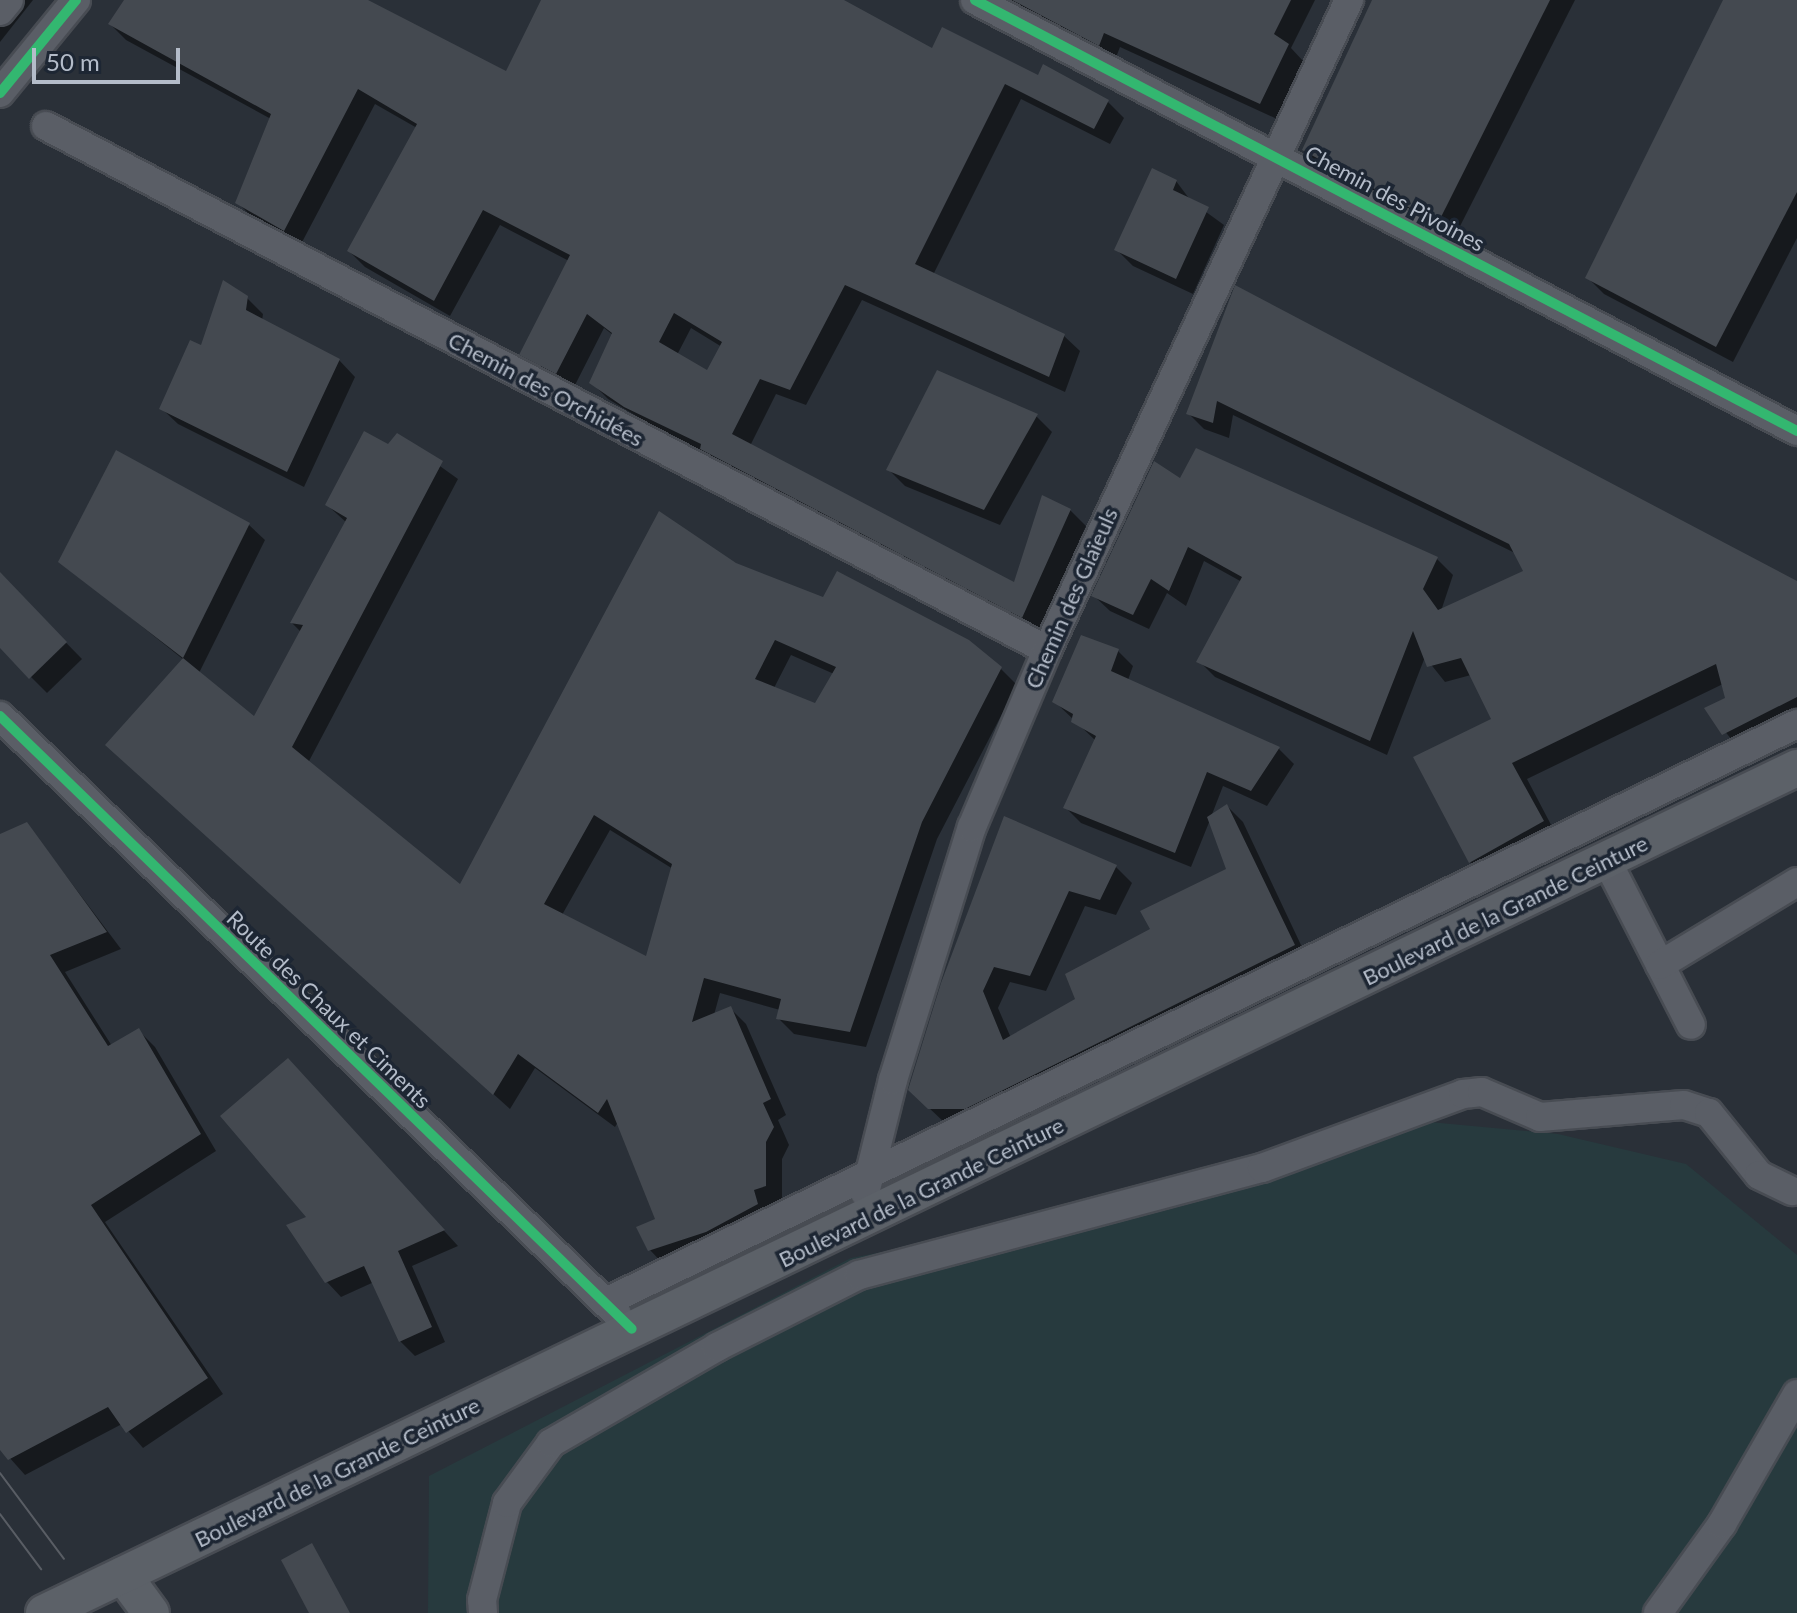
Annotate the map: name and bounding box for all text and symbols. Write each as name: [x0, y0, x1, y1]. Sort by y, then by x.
scale bar: [36, 32, 184, 82]
text: 50 m: [46, 47, 100, 76]
street label: Chemin des Pivoines: [1301, 139, 1489, 257]
street label: Chemin des Orchidées: [444, 326, 648, 452]
street label: Chemin des Glaïeuls: [1019, 504, 1123, 692]
street label: Boulevard de la Grande Ceinture: [1358, 829, 1652, 991]
street label: Route des Chaux et Ciments: [222, 905, 436, 1113]
street label: Boulevard de la Grande Ceinture: [774, 1111, 1068, 1273]
street label: Boulevard de la Grande Ceinture: [190, 1391, 484, 1553]

